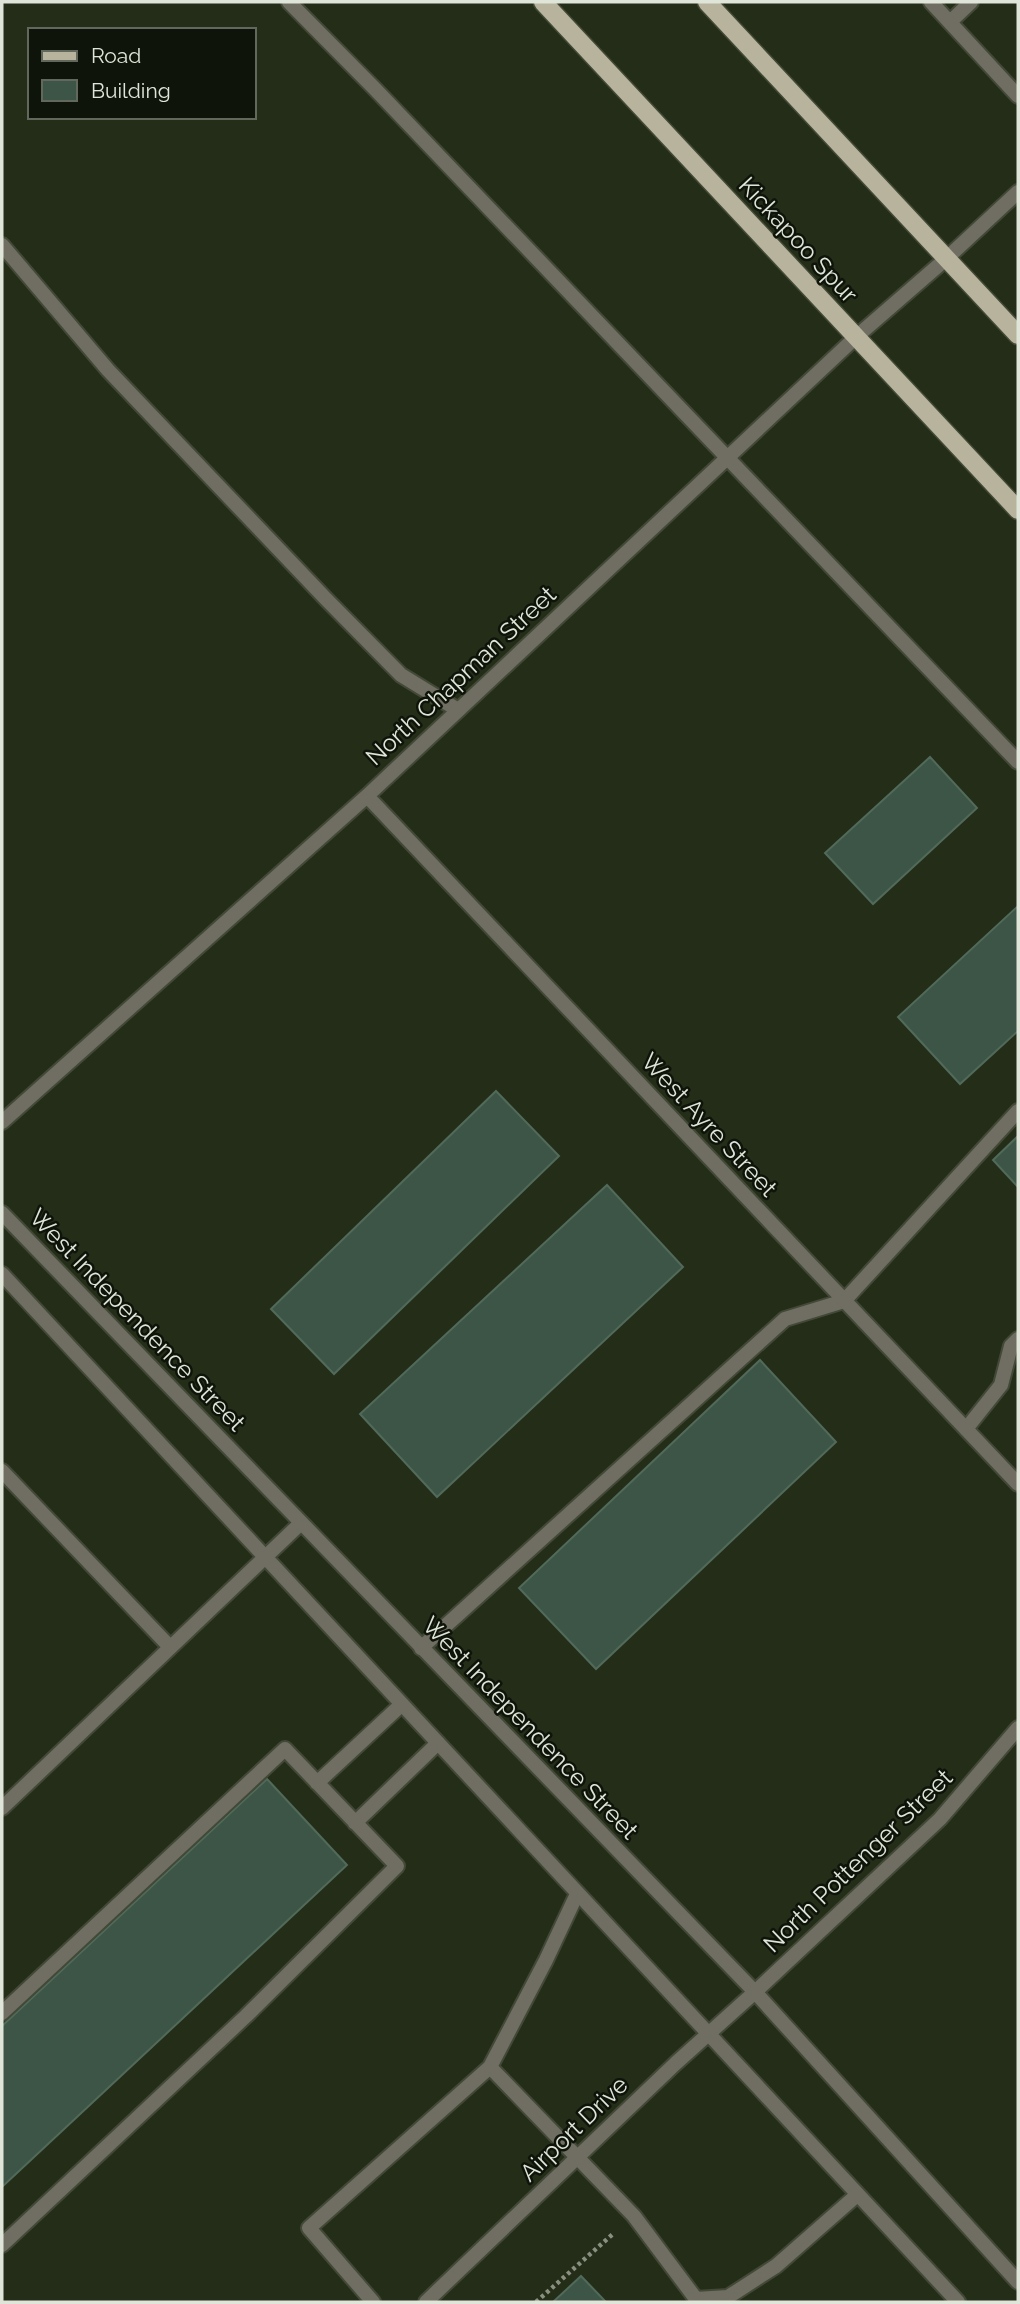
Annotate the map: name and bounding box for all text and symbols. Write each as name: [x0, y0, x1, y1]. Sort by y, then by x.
legend: [28, 28, 256, 119]
text: Road: [91, 43, 141, 68]
text: Building: [91, 78, 171, 103]
street label: Kickapoo Spur: [733, 171, 864, 309]
street label: North Chapman Street: [360, 580, 562, 771]
street label: West Ayre Street: [635, 1047, 783, 1202]
street label: West Independence Street: [23, 1202, 251, 1437]
street label: West Independence Street: [416, 1610, 644, 1845]
street label: North Pottenger Street: [757, 1763, 958, 1958]
street label: Airport Drive: [514, 2070, 634, 2187]

